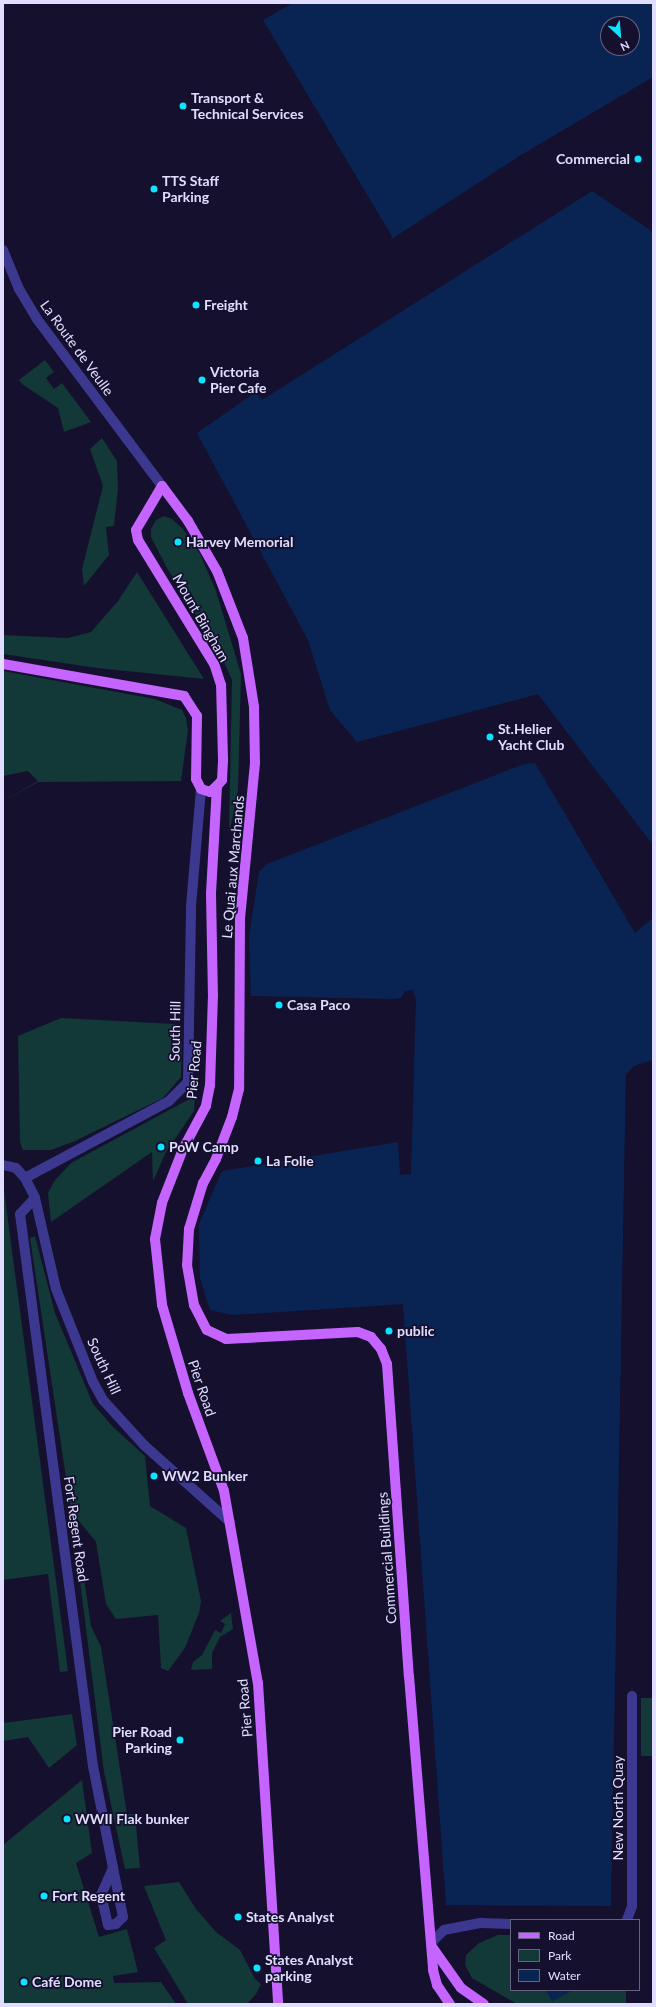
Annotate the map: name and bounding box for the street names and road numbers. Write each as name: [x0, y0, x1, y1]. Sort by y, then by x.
street label: La Route de Veulle: [37, 297, 117, 399]
street label: Mount Bingham: [169, 571, 233, 665]
street label: Le Quai aux Marchands: [218, 795, 248, 939]
street label: South Hill: [166, 1001, 184, 1061]
street label: Pier Road: [183, 1040, 205, 1100]
street label: South Hill: [84, 1335, 124, 1397]
street label: Pier Road: [184, 1357, 220, 1419]
street label: Fort Regent Road: [60, 1475, 92, 1583]
street label: Commercial Buildings: [374, 1492, 400, 1624]
street label: Pier Road: [234, 1678, 256, 1738]
street label: New North Quay: [610, 1755, 626, 1861]

